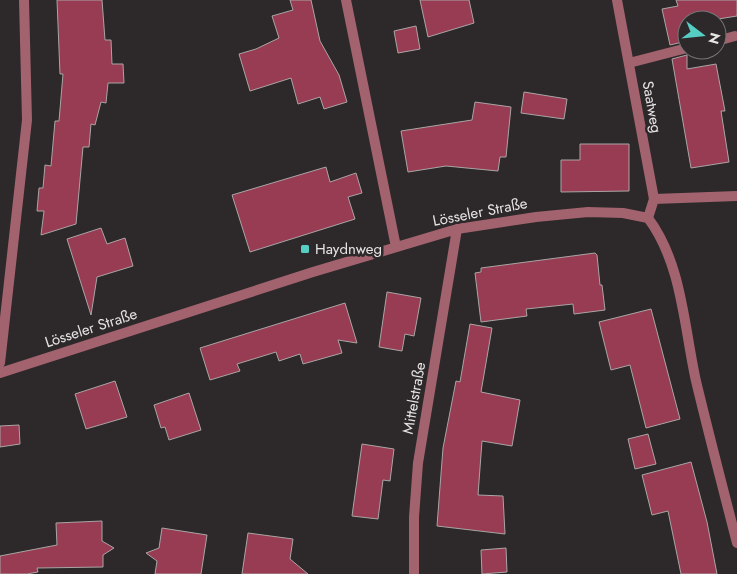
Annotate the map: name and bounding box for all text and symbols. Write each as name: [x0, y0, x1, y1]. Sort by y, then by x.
north arrow: [677, 10, 727, 60]
text: N: [703, 30, 726, 47]
street label: Saatweg: [637, 79, 667, 135]
street label: Lösseler Straße: [431, 192, 529, 232]
place label: Haydnweg: [315, 238, 382, 260]
marker: Haydnweg: [299, 243, 311, 255]
street label: Lösseler Straße: [42, 303, 140, 353]
street label: Mittelstraße: [397, 360, 431, 436]

